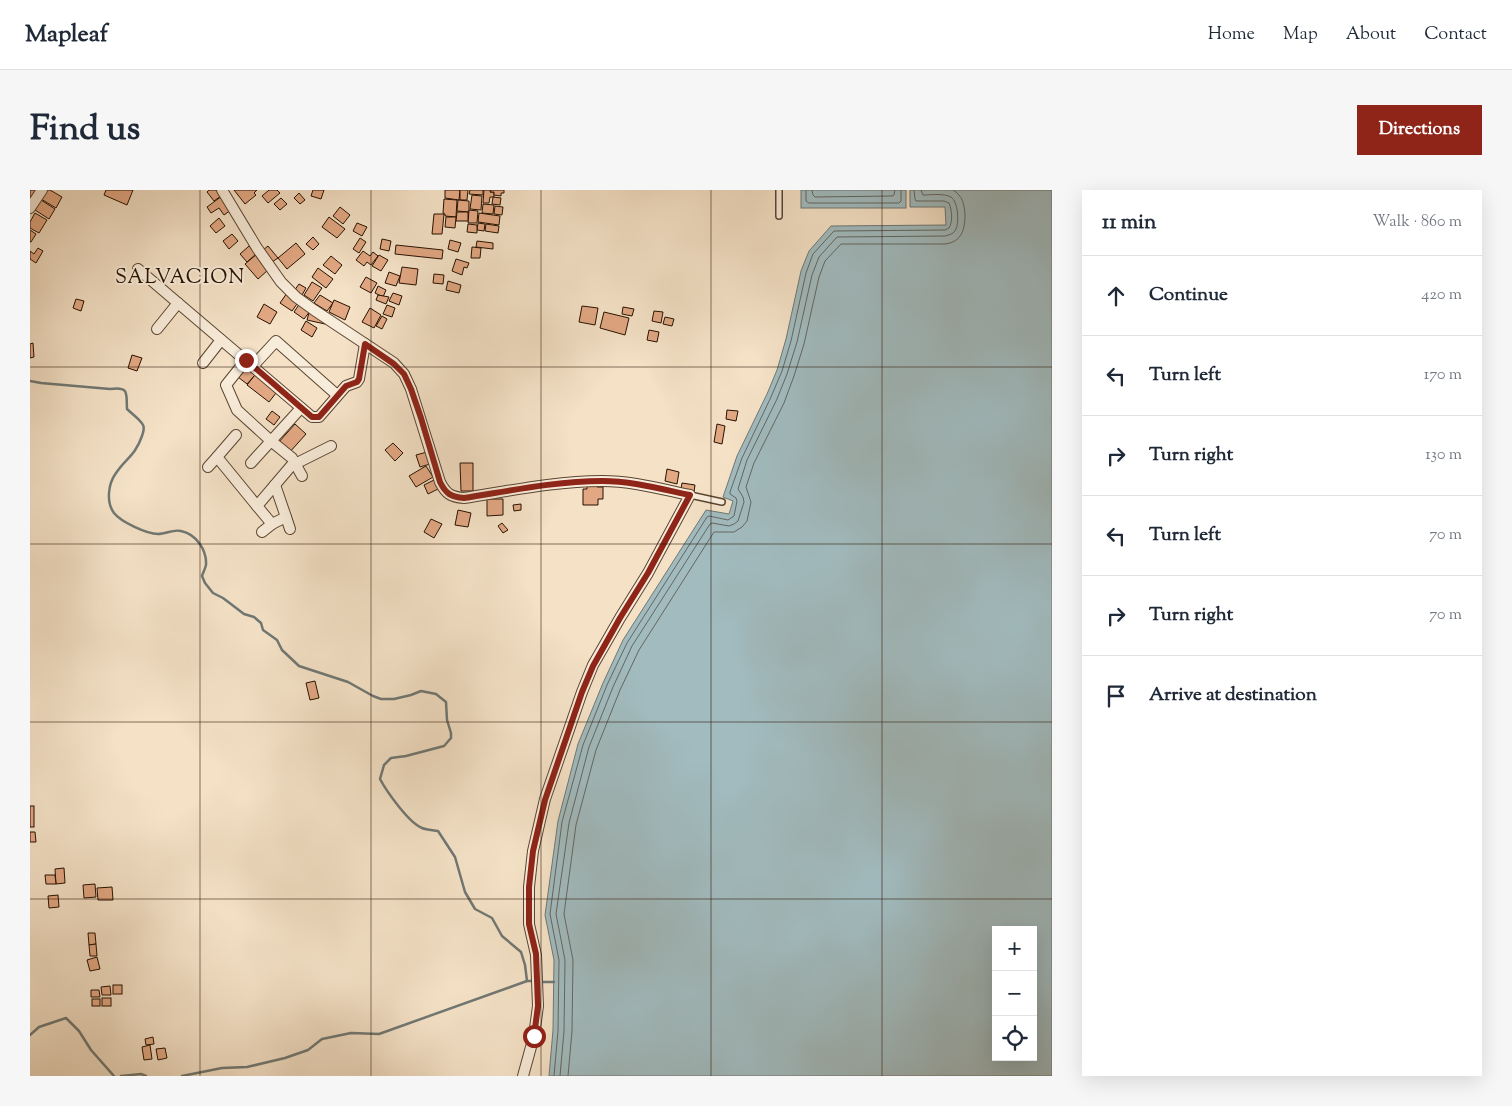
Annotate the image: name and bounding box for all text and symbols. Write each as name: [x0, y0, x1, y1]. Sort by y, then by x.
text: Mapleaf: [25, 18, 108, 52]
text: Home: [1208, 22, 1255, 48]
text: Map: [1283, 22, 1318, 48]
text: About: [1346, 22, 1396, 48]
text: Contact: [1424, 22, 1487, 48]
text: Find us: [30, 105, 140, 156]
button: Directions: [1357, 105, 1482, 155]
text: 11 min: [1102, 208, 1157, 238]
text: Walk · 860 m: [1373, 211, 1462, 234]
district label: SALVACION: [115, 264, 245, 293]
icon: ahead: [1102, 282, 1130, 310]
text: Continue: [1149, 282, 1228, 309]
text: 420 m: [1421, 284, 1462, 307]
route end: [235, 349, 258, 372]
icon: left: [1102, 362, 1130, 390]
text: Turn left: [1149, 362, 1221, 389]
text: 170 m: [1424, 364, 1462, 387]
icon: right: [1102, 442, 1130, 470]
text: Turn right: [1149, 442, 1233, 469]
text: 130 m: [1425, 444, 1462, 467]
icon: left: [1102, 522, 1130, 550]
text: Turn left: [1149, 522, 1221, 549]
text: 70 m: [1429, 524, 1462, 547]
icon: right: [1102, 602, 1130, 630]
text: Turn right: [1149, 602, 1233, 629]
text: 70 m: [1429, 604, 1462, 627]
icon: arrive: [1102, 682, 1130, 710]
text: Arrive at destination: [1149, 682, 1317, 709]
map controls: [992, 926, 1037, 1061]
button: +: [992, 926, 1037, 971]
button: −: [992, 971, 1037, 1016]
button: locate: [992, 1016, 1037, 1061]
route start: [523, 1025, 546, 1048]

